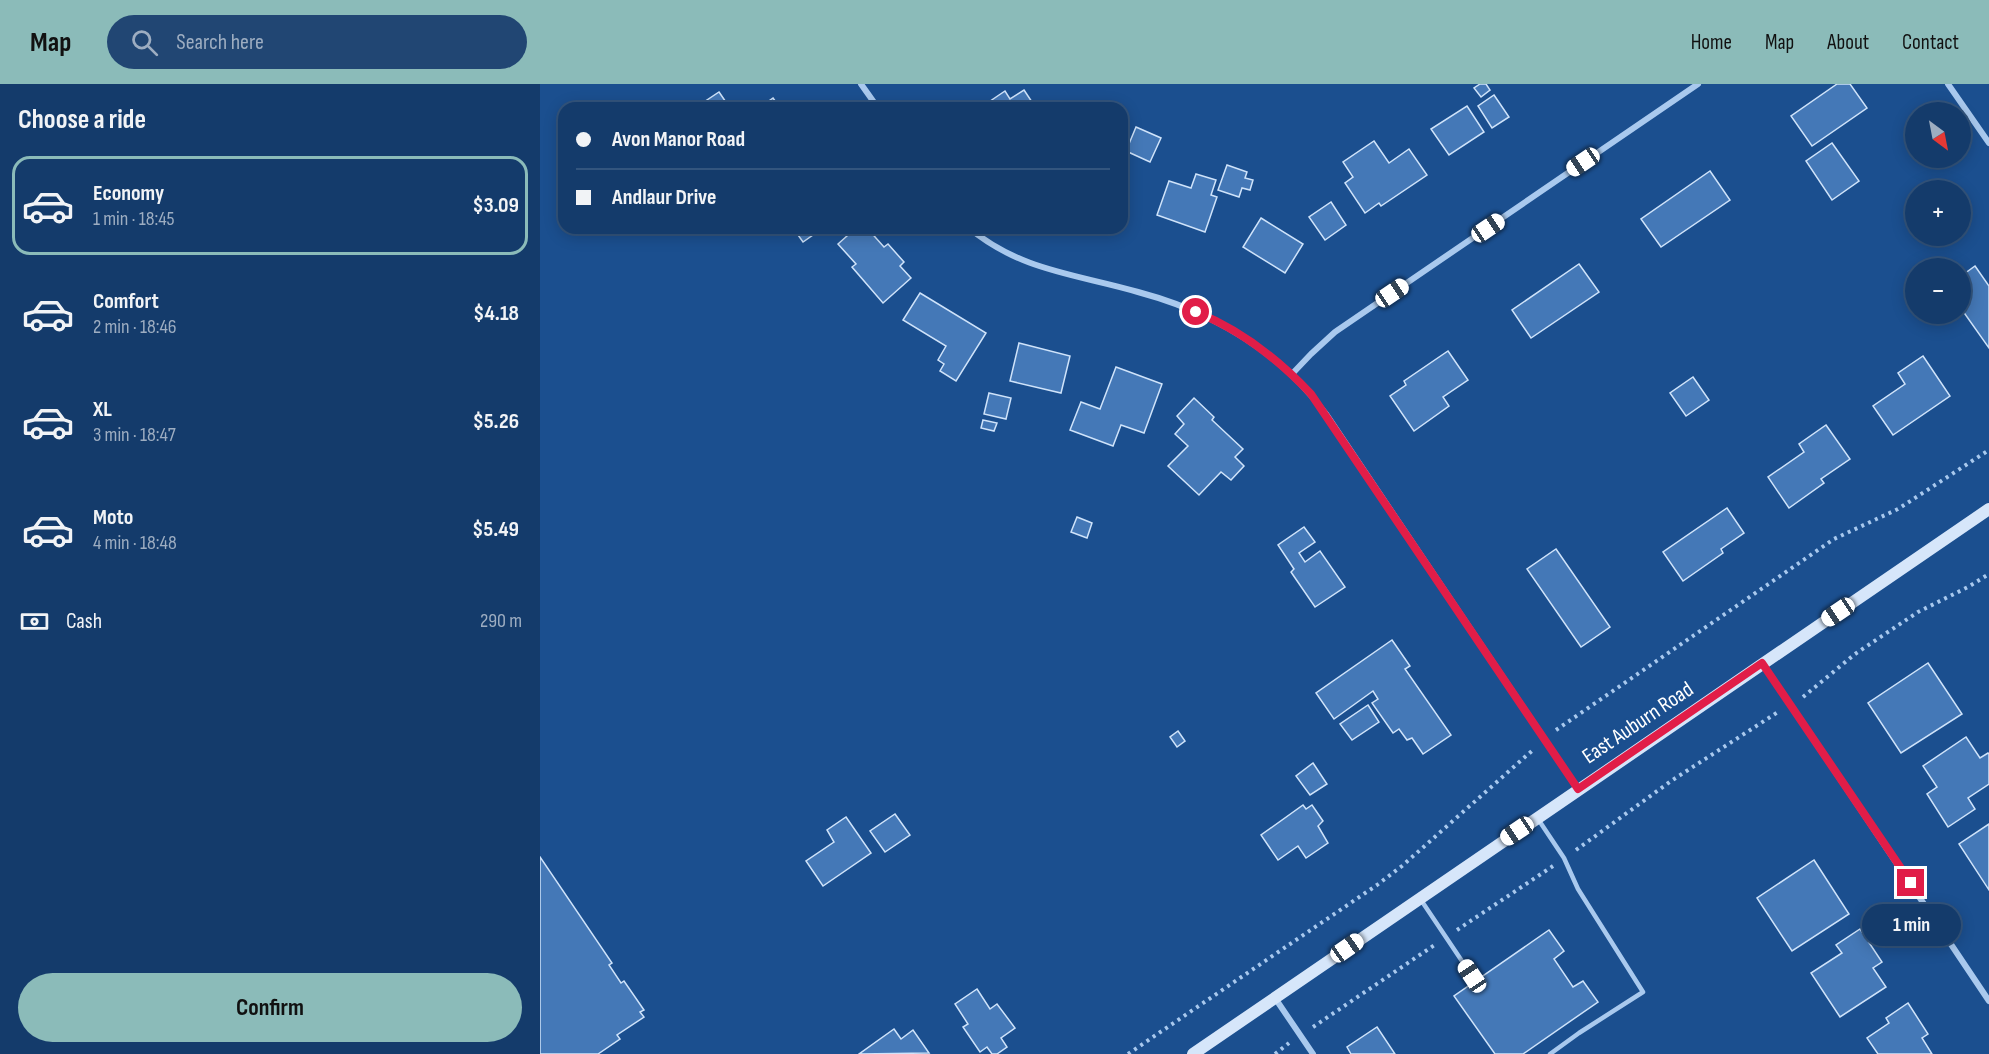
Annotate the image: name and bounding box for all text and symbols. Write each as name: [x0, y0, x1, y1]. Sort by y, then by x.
search box: [107, 15, 527, 69]
text: Map: [30, 26, 71, 59]
icon: search: [128, 26, 161, 59]
text: Search here: [176, 29, 264, 56]
text: Home: [1691, 30, 1732, 55]
text: Map: [1765, 30, 1794, 55]
text: About: [1827, 30, 1869, 55]
text: Contact: [1902, 30, 1959, 55]
north arrow: [1905, 102, 1971, 168]
map controls: [1905, 102, 1971, 324]
text: Choose a ride: [18, 104, 146, 136]
text: Avon Manor Road: [612, 126, 745, 153]
car: [1563, 144, 1603, 180]
icon: car: [21, 179, 75, 233]
text: Economy: [93, 180, 164, 207]
button: +: [1905, 180, 1971, 246]
text: Andlaur Drive: [612, 184, 717, 211]
text: $3.09: [472, 192, 519, 219]
text: 1 min · 18:45: [93, 207, 175, 231]
car: [1468, 210, 1508, 246]
button: −: [1905, 258, 1971, 324]
car: [1372, 275, 1412, 311]
icon: car: [21, 287, 75, 341]
text: Comfort: [93, 288, 159, 315]
route start: [1182, 298, 1209, 325]
text: $4.18: [473, 300, 519, 327]
text: 2 min · 18:46: [93, 315, 177, 339]
icon: car: [21, 395, 75, 449]
text: XL: [93, 396, 112, 423]
text: $5.26: [473, 408, 519, 435]
text: 3 min · 18:47: [93, 423, 176, 447]
icon: car: [21, 503, 75, 557]
text: Moto: [93, 504, 133, 531]
text: $5.49: [472, 516, 519, 543]
text: 4 min · 18:48: [93, 531, 177, 555]
car: [1818, 594, 1858, 630]
icon: cash: [18, 605, 51, 638]
text: Cash: [66, 608, 102, 635]
text: 290 m: [480, 609, 522, 633]
street label: East Auburn Road: [1577, 676, 1699, 770]
car: [1497, 813, 1537, 849]
route end: [1897, 869, 1924, 896]
callout: 1 min: [1862, 904, 1960, 946]
text: 1 min: [1893, 913, 1930, 937]
car: [1327, 930, 1367, 966]
car: [1454, 956, 1490, 996]
button: Confirm: [18, 973, 522, 1042]

